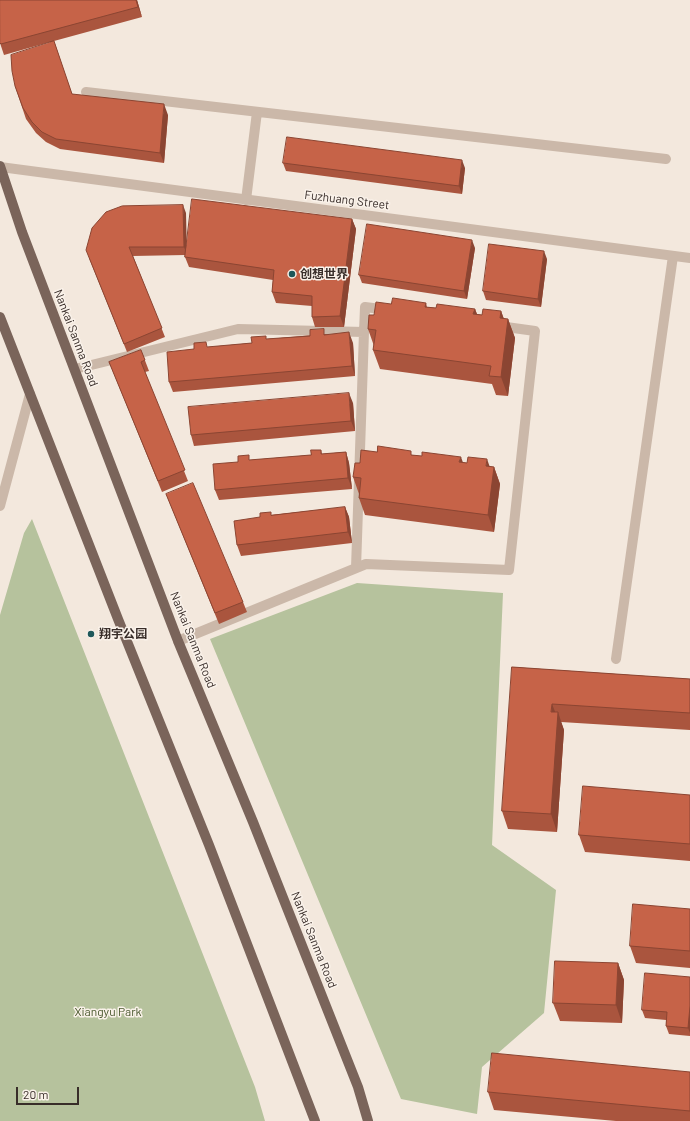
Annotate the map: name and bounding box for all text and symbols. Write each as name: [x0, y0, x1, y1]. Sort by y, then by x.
street label: Fuzhuang Street: [304, 188, 390, 212]
place label: 创想世界: [300, 267, 348, 281]
marker: 创想世界: [287, 269, 297, 279]
street label: Nankai Sanma Road: [51, 287, 101, 389]
street label: Nankai Sanma Road: [167, 590, 219, 690]
place label: 翔宇公园: [99, 627, 147, 641]
marker: 翔宇公园: [86, 629, 96, 639]
street label: Nankai Sanma Road: [288, 890, 340, 990]
park label: Xiangyu Park: [74, 1005, 142, 1019]
scale bar: [18, 1079, 81, 1105]
text: 20 m: [23, 1087, 49, 1101]

